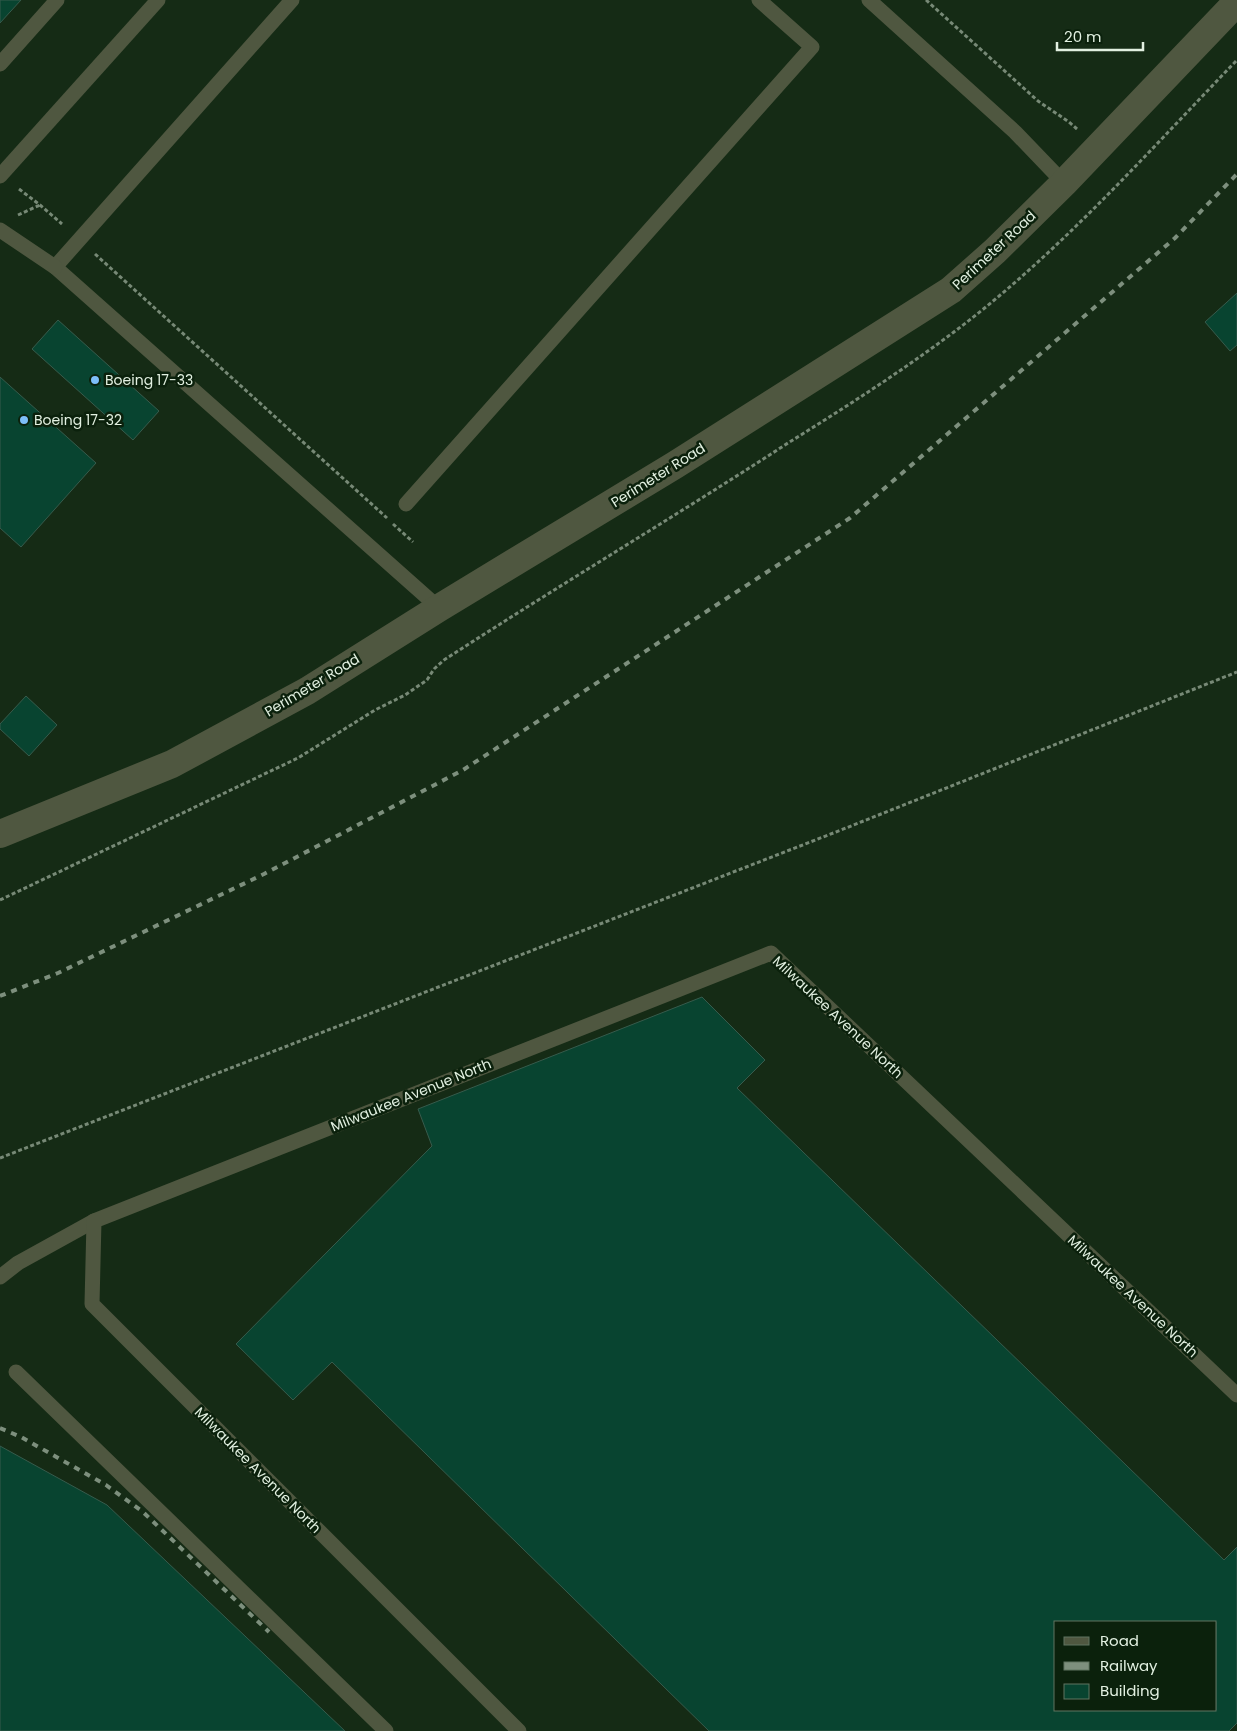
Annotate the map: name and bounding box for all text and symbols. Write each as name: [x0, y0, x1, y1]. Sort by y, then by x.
scale bar: [1057, 20, 1143, 52]
text: 20 m: [1064, 26, 1102, 47]
street label: Perimeter Road: [948, 206, 1040, 294]
place label: Boeing 17-33: [105, 370, 193, 390]
marker: Boeing 17-33: [89, 374, 101, 386]
place label: Boeing 17-32: [34, 410, 122, 430]
marker: Boeing 17-32: [18, 414, 30, 426]
street label: Perimeter Road: [607, 438, 709, 512]
street label: Perimeter Road: [261, 649, 363, 721]
street label: Milwaukee Avenue North: [768, 951, 908, 1083]
street label: Milwaukee Avenue North: [328, 1054, 494, 1136]
street label: Milwaukee Avenue North: [1063, 1230, 1203, 1362]
street label: Milwaukee Avenue North: [190, 1402, 326, 1538]
legend: [1054, 1621, 1217, 1711]
text: Road: [1100, 1630, 1139, 1651]
text: Railway: [1100, 1655, 1158, 1676]
text: Building: [1100, 1680, 1160, 1701]

